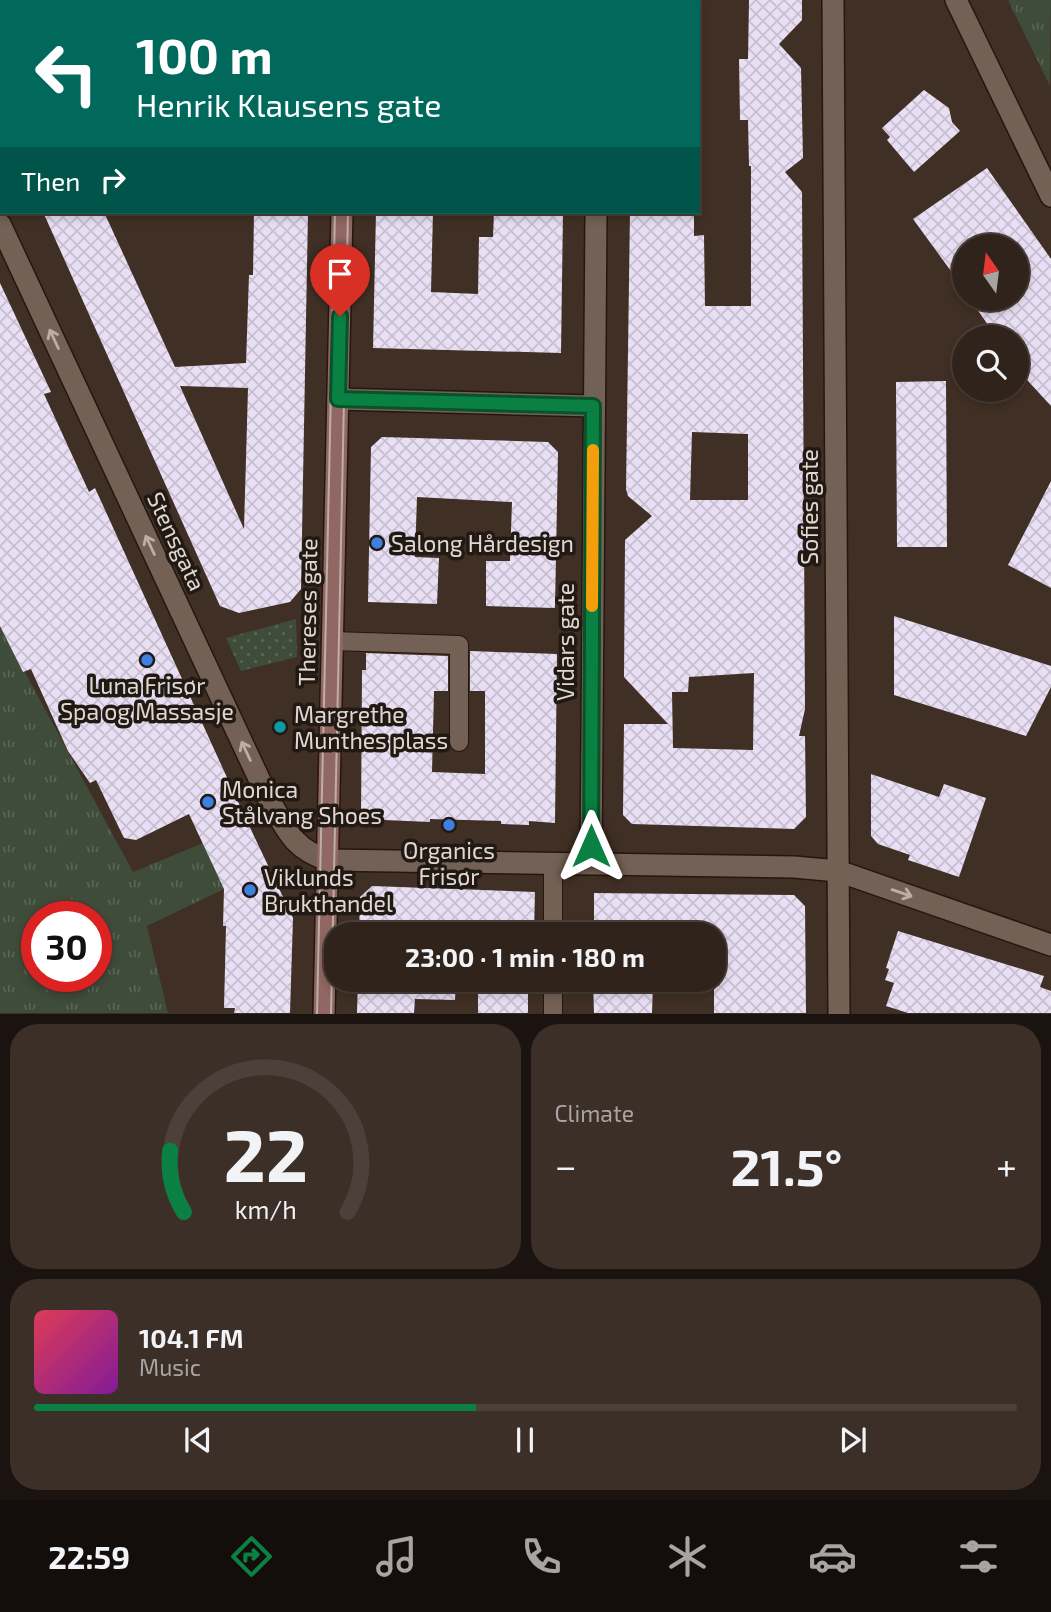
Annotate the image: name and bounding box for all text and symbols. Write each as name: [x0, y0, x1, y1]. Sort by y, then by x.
text: 100 m: [136, 25, 273, 84]
icon: left: [21, 28, 112, 119]
text: Henrik Klausens gate: [136, 85, 441, 123]
icon: right: [94, 161, 132, 199]
text: Then: [21, 165, 80, 196]
north arrow: [952, 234, 1029, 312]
map controls: [952, 234, 1029, 402]
pin: [310, 244, 370, 316]
icon: arrive: [321, 255, 359, 293]
button: search: [952, 325, 1029, 402]
one-way arrow: [46, 329, 60, 350]
street label: Sofies gate: [795, 449, 823, 565]
street label: Stensgata: [142, 487, 212, 595]
place label: Salong Hårdesign: [391, 529, 574, 557]
one-way arrow: [143, 535, 156, 556]
marker: Salong Hårdesign: [369, 535, 385, 551]
street label: Thereses gate: [292, 538, 322, 686]
street label: Vidars gate: [551, 583, 579, 701]
marker: Luna Frisør Spa og Massasje: [139, 652, 155, 668]
place label: Luna Frisør Spa og Massasje: [60, 671, 234, 725]
place label: Margrethe Munthes plass: [294, 700, 448, 754]
marker: Margrethe Munthes plass: [272, 719, 288, 735]
one-way arrow: [239, 741, 252, 762]
place label: Monica Stålvang Shoes: [222, 775, 382, 829]
marker: Monica Stålvang Shoes: [200, 794, 216, 810]
position arrow: [554, 809, 628, 883]
marker: Organics Frisør: [441, 817, 457, 833]
place label: Organics Frisør: [403, 836, 495, 890]
place label: Viklunds Brukthandel: [264, 863, 393, 917]
marker: Viklunds Brukthandel: [242, 882, 258, 898]
one-way arrow: [891, 888, 913, 900]
speed limit sign: 30: [21, 901, 112, 992]
text: 23:00 · 1 min · 180 m: [405, 941, 645, 972]
text: Climate: [555, 1099, 634, 1127]
text: 22: [223, 1110, 308, 1198]
text: 21.5°: [730, 1134, 842, 1196]
text: −: [555, 1142, 577, 1188]
text: +: [996, 1142, 1017, 1188]
text: km/h: [234, 1194, 296, 1224]
text: 104.1 FM: [139, 1322, 244, 1353]
text: Music: [139, 1353, 201, 1381]
icon: previous: [179, 1421, 217, 1459]
icon: pause: [506, 1421, 544, 1459]
icon: next: [834, 1421, 872, 1459]
icon: directions: [227, 1532, 276, 1581]
icon: music: [372, 1532, 421, 1581]
icon: phone: [517, 1532, 566, 1581]
icon: climate: [663, 1532, 712, 1581]
icon: car: [808, 1532, 857, 1581]
icon: filters: [954, 1532, 1003, 1581]
text: 22:59: [48, 1537, 130, 1575]

